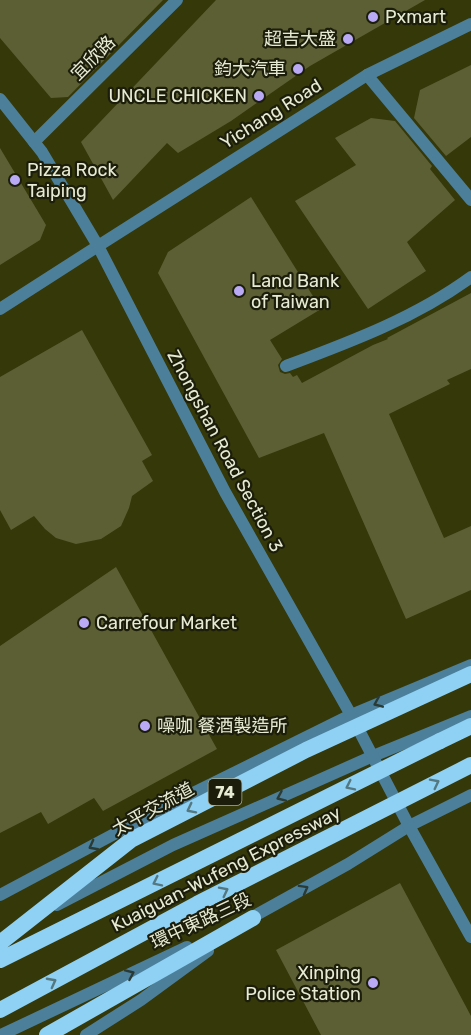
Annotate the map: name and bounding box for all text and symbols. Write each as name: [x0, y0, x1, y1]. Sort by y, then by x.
place label: Pxmart: [385, 6, 446, 28]
marker: Pxmart: [366, 10, 380, 24]
place label: 超吉大盛: [264, 28, 336, 50]
street label: 宜欣路: [66, 31, 120, 85]
marker: 超吉大盛: [341, 32, 355, 46]
place label: 鈞大汽車: [214, 58, 286, 80]
marker: 鈞大汽車: [291, 62, 305, 76]
street label: Yichang Road: [216, 74, 326, 154]
place label: UNCLE CHICKEN: [108, 85, 247, 107]
marker: UNCLE CHICKEN: [252, 89, 266, 103]
place label: Pizza Rock Taiping: [27, 159, 118, 202]
marker: Pizza Rock Taiping: [8, 173, 22, 187]
place label: Land Bank of Taiwan: [251, 270, 340, 313]
marker: Land Bank of Taiwan: [232, 284, 246, 298]
street label: Zhongshan Road Section 3: [162, 346, 288, 556]
place label: Carrefour Market: [96, 612, 237, 634]
marker: Carrefour Market: [77, 616, 91, 630]
one-way arrow: [373, 696, 384, 708]
place label: 噪咖 餐酒製造所: [157, 715, 287, 737]
marker: 噪咖 餐酒製造所: [138, 719, 152, 733]
street label: 太平交流道: [108, 778, 198, 840]
one-way arrow: [346, 778, 357, 790]
road number: 74: [208, 779, 242, 805]
one-way arrow: [429, 779, 439, 790]
one-way arrow: [277, 790, 288, 802]
street label: Kuaiguan-Wufeng Expressway: [108, 801, 344, 937]
one-way arrow: [187, 802, 198, 813]
one-way arrow: [88, 838, 99, 850]
one-way arrow: [152, 874, 163, 886]
one-way arrow: [298, 885, 308, 896]
one-way arrow: [217, 886, 228, 898]
street label: 環中東路三段: [147, 888, 255, 954]
place label: Xinping Police Station: [245, 962, 361, 1005]
one-way arrow: [123, 969, 134, 981]
marker: Xinping Police Station: [366, 976, 380, 990]
one-way arrow: [45, 978, 56, 989]

